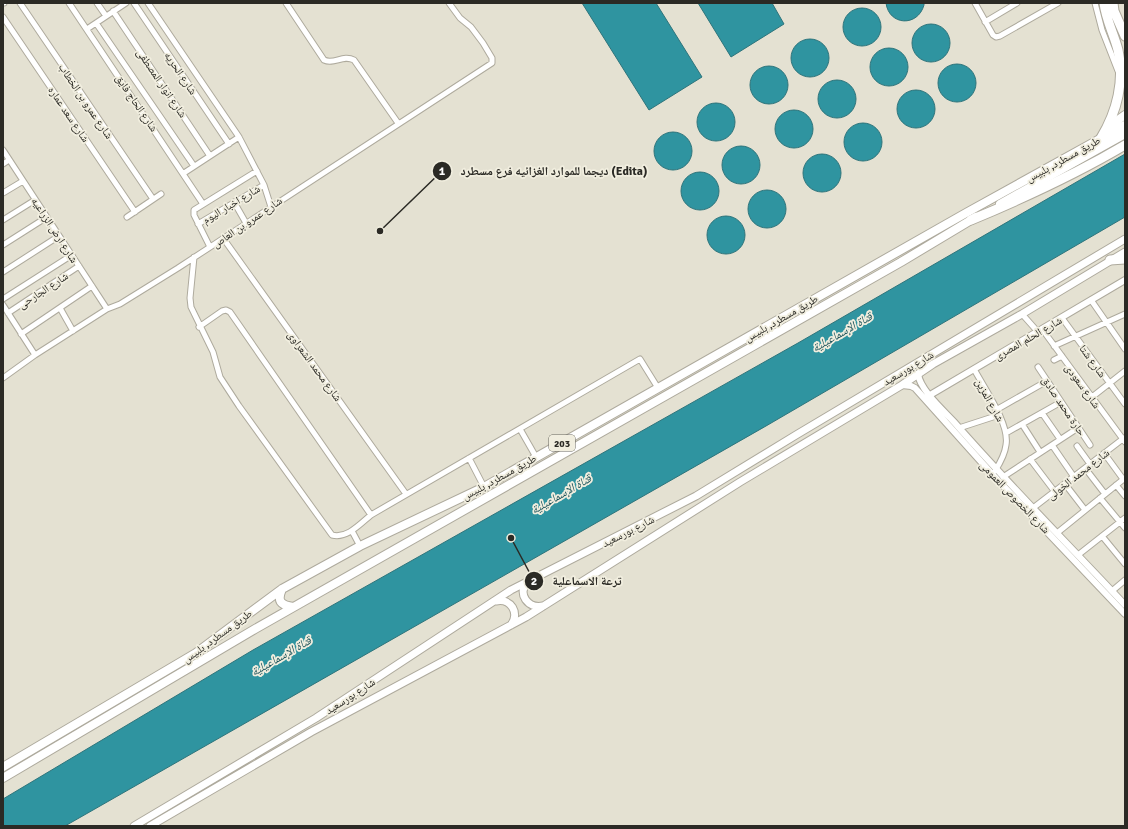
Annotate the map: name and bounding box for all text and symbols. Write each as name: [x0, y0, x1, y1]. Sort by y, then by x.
street label: شارع انوار المصطفى: [134, 46, 189, 120]
street label: شارع الحريه: [162, 49, 200, 97]
street label: شارع عمرو بن الخطاب: [56, 61, 116, 141]
street label: شارع الحاج فايق: [113, 72, 160, 134]
street label: شارع سعد عماره: [45, 84, 92, 145]
street label: طريق مسطرد, بلبيس: [1024, 134, 1103, 185]
callout: ديجما للموارد الغزائيه فرع مسطرد (Edita): [432, 159, 655, 183]
text: 1: [439, 164, 446, 179]
text: ديجما للموارد الغزائيه فرع مسطرد (Edita): [460, 164, 648, 179]
street label: شارع اخبار اليوم: [200, 182, 262, 227]
street label: شارع عمرو بن العاص: [210, 194, 285, 251]
street label: شارع ارض الزراعيه: [29, 195, 81, 265]
street label: شارع الجارحى: [16, 269, 71, 311]
street label: طريق مسطرد, بلبيس: [742, 292, 820, 345]
water label: قناة الإسماعيلية: [809, 308, 876, 356]
street label: شارع الحلم المصرى: [992, 314, 1065, 364]
street label: شارع محمد الشعراوى: [285, 329, 344, 404]
street label: شارع شتا: [1076, 342, 1109, 380]
street label: شارع بورسعيد: [881, 348, 936, 389]
street label: شارع سعودى: [1062, 362, 1103, 411]
street label: حارة محمد صادق: [1039, 374, 1088, 438]
street label: شارع المزين: [972, 376, 1007, 424]
road number: 203: [549, 435, 575, 451]
street label: شارع محمد الخولى: [1045, 446, 1112, 503]
street label: طريق مسطرد, بلبيس: [460, 452, 539, 503]
street label: شارع الخصوص العمومى: [977, 458, 1053, 536]
water label: قناة الإسماعيلية: [528, 470, 595, 518]
street label: شارع بورسعيد: [600, 513, 656, 550]
callout: ترعة الاسماعلية: [524, 569, 629, 593]
text: 2: [531, 574, 537, 589]
text: ترعة الاسماعلية: [552, 574, 622, 589]
street label: طريق مسطرد, بلبيس: [180, 607, 255, 666]
water label: قناة الإسماعيلية: [248, 632, 315, 680]
street label: شارع بورسعيد: [323, 676, 378, 717]

